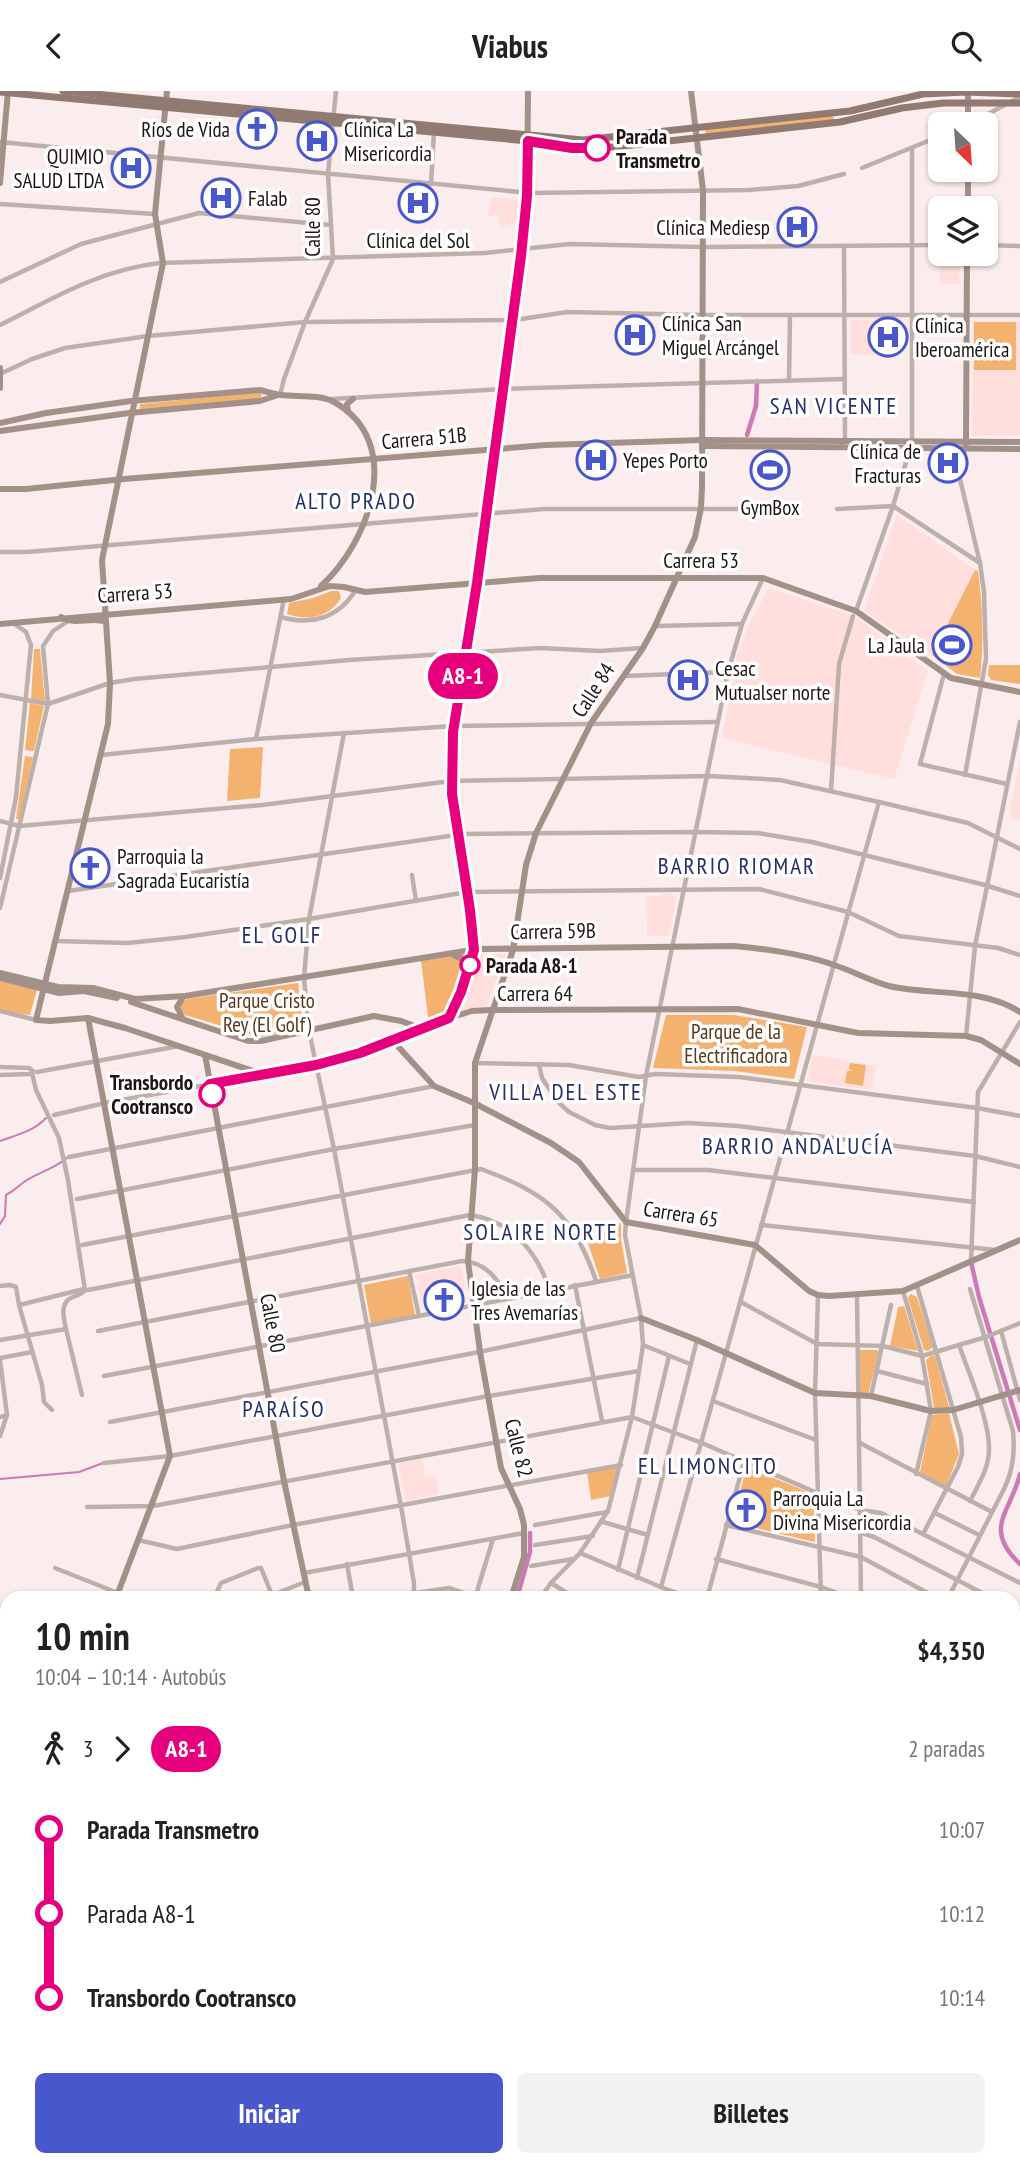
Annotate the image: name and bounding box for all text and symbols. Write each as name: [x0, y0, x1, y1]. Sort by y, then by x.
text: Viabus: [472, 25, 548, 67]
icon: back: [35, 27, 73, 65]
icon: search: [947, 27, 985, 65]
church icon: Ríos de Vida: [236, 108, 278, 150]
north arrow: [928, 112, 998, 182]
map controls: [928, 112, 998, 266]
place label: Ríos de Vida: [141, 116, 230, 143]
place label: Clínica La Misericordia: [344, 116, 432, 167]
hospital icon: Clínica La Misericordia: [296, 120, 338, 162]
place label: Parada Transmetro: [616, 123, 700, 174]
marker: Parada Transmetro: [584, 135, 610, 161]
place label: QUIMIO SALUD LTDA: [13, 143, 104, 194]
hospital icon: QUIMIO SALUD LTDA: [110, 147, 152, 189]
hospital icon: Falab: [200, 177, 242, 219]
hospital icon: Clínica del Sol: [397, 182, 439, 224]
place label: Falab: [248, 185, 287, 212]
button: layers: [928, 196, 998, 266]
street label: Calle 80: [299, 197, 326, 257]
hospital icon: Clínica Mediesp: [776, 206, 818, 248]
place label: Clínica Mediesp: [656, 214, 770, 241]
place label: Clínica del Sol: [366, 227, 470, 254]
place label: Clínica San Miguel Arcángel: [662, 310, 779, 361]
place label: Clínica Iberoamérica: [915, 312, 1009, 363]
hospital icon: Clínica San Miguel Arcángel: [614, 314, 656, 356]
hospital icon: Clínica Iberoamérica: [867, 316, 909, 358]
district label: SAN VICENTE: [770, 391, 898, 420]
street label: Carrera 51B: [380, 421, 468, 455]
place label: Clínica de Fracturas: [850, 438, 921, 489]
hospital icon: Yepes Porto: [575, 439, 617, 481]
hospital icon: Clínica de Fracturas: [927, 442, 969, 484]
place label: Yepes Porto: [623, 447, 708, 474]
sports icon: GymBox: [749, 449, 791, 491]
district label: ALTO PRADO: [295, 486, 417, 515]
place label: GymBox: [740, 494, 800, 521]
street label: Carrera 53: [663, 547, 739, 574]
street label: Carrera 53: [96, 577, 174, 609]
sports icon: La Jaula: [931, 624, 973, 666]
place label: La Jaula: [868, 632, 925, 659]
line badge: A8-1: [414, 653, 512, 699]
place label: Cesac Mutualser norte: [715, 655, 830, 706]
street label: Calle 84: [565, 657, 621, 722]
hospital icon: Cesac Mutualser norte: [667, 659, 709, 701]
text: A8-1: [442, 660, 484, 691]
place label: Parroquia la Sagrada Eucaristía: [117, 843, 250, 894]
church icon: Parroquia la Sagrada Eucaristía: [69, 847, 111, 889]
district label: BARRIO RIOMAR: [658, 851, 816, 880]
street label: Carrera 59B: [510, 917, 596, 945]
district label: EL GOLF: [242, 920, 322, 949]
place label: Parada A8-1: [486, 952, 578, 979]
marker: Parada A8-1: [460, 955, 480, 975]
street label: Carrera 64: [497, 980, 573, 1007]
park label: Parque Cristo Rey (El Golf): [219, 987, 315, 1038]
park label: Parque de la Electrificadora: [684, 1018, 788, 1069]
place label: Transbordo Cootransco: [110, 1069, 193, 1120]
district label: VILLA DEL ESTE: [488, 1077, 643, 1106]
marker: Transbordo Cootransco: [199, 1081, 225, 1107]
district label: BARRIO ANDALUCÍA: [702, 1131, 894, 1160]
street label: Carrera 65: [642, 1195, 720, 1233]
district label: SOLAIRE NORTE: [463, 1217, 619, 1246]
place label: Iglesia de las Tres Avemarías: [471, 1275, 578, 1326]
church icon: Iglesia de las Tres Avemarías: [423, 1279, 465, 1321]
street label: Calle 80: [254, 1291, 292, 1355]
district label: PARAÍSO: [242, 1394, 326, 1423]
street label: Calle 82: [499, 1416, 539, 1480]
district label: EL LIMONCITO: [638, 1451, 778, 1480]
place label: Parroquia La Divina Misericordia: [773, 1485, 911, 1536]
church icon: Parroquia La Divina Misericordia: [725, 1489, 767, 1531]
text: 10 min: [35, 1611, 130, 1660]
text: $4,350: [917, 1634, 985, 1667]
text: 10:04 – 10:14 · Autobús: [35, 1662, 226, 1691]
icon: walk: [35, 1730, 73, 1768]
icon: forward: [103, 1730, 141, 1768]
text: A8-1: [165, 1733, 207, 1764]
text: 3: [83, 1734, 93, 1763]
text: 2 paradas: [908, 1734, 985, 1763]
text: Parada Transmetro: [87, 1813, 259, 1846]
text: 10:07: [939, 1815, 985, 1844]
text: Parada A8-1: [87, 1897, 196, 1930]
text: 10:12: [939, 1899, 985, 1928]
text: Transbordo Cootransco: [87, 1981, 296, 2014]
text: 10:14: [939, 1983, 985, 2012]
button: Iniciar: [35, 2073, 503, 2153]
button: Billetes: [517, 2073, 985, 2153]

